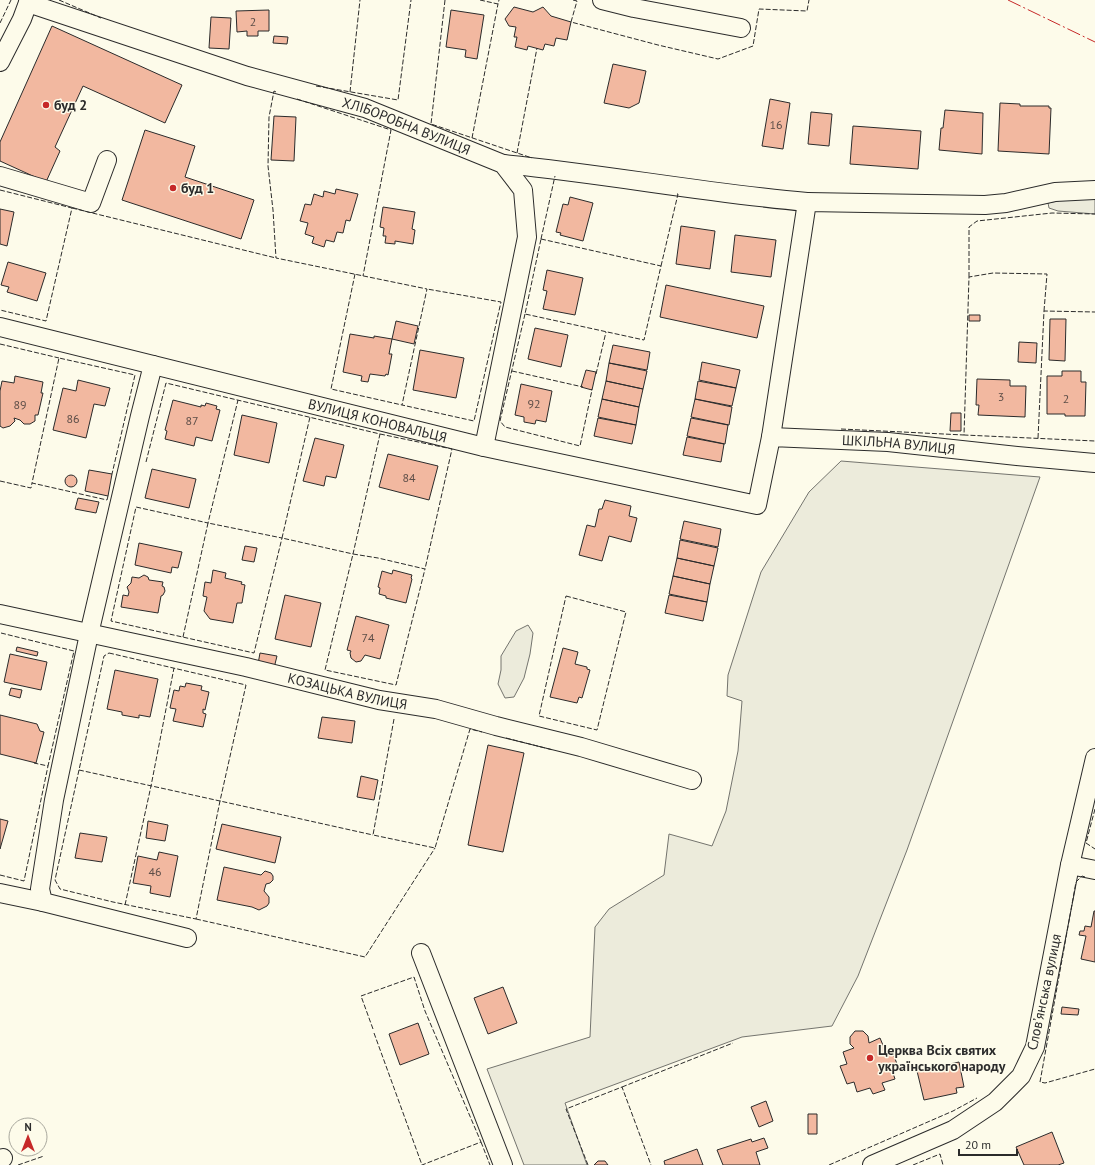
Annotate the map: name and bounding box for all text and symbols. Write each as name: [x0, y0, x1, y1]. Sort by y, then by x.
house number: 2: [250, 14, 256, 29]
street label: ХЛІБОРОБНА ВУЛИЦЯ: [340, 93, 473, 159]
place label: буд 2: [54, 96, 87, 114]
marker: буд 2: [41, 100, 51, 110]
house number: 16: [769, 117, 783, 132]
place label: буд 1: [181, 179, 214, 197]
marker: буд 1: [168, 183, 178, 193]
house number: 3: [998, 389, 1004, 404]
house number: 2: [1063, 391, 1069, 406]
street label: ВУЛИЦЯ КОНОВАЛЬЦЯ: [306, 395, 449, 446]
house number: 92: [527, 396, 541, 411]
house number: 89: [13, 397, 27, 412]
house number: 86: [66, 411, 80, 426]
house number: 87: [185, 413, 199, 428]
street label: ШКІЛЬНА ВУЛИЦЯ: [842, 431, 956, 458]
house number: 84: [402, 470, 416, 485]
house number: 74: [361, 630, 375, 645]
street label: КОЗАЦЬКА ВУЛИЦЯ: [286, 669, 409, 713]
house number: 46: [148, 864, 162, 879]
street label: Словʼянська вулиця: [1023, 932, 1065, 1052]
place label: Церква Всіх святих українського народу: [877, 1041, 1006, 1075]
marker: Церква Всіх святих українського народу: [865, 1053, 875, 1063]
north arrow: [8, 1117, 48, 1157]
text: N: [24, 1120, 32, 1134]
scale bar: [959, 1131, 1017, 1157]
text: 20 m: [965, 1137, 991, 1152]

